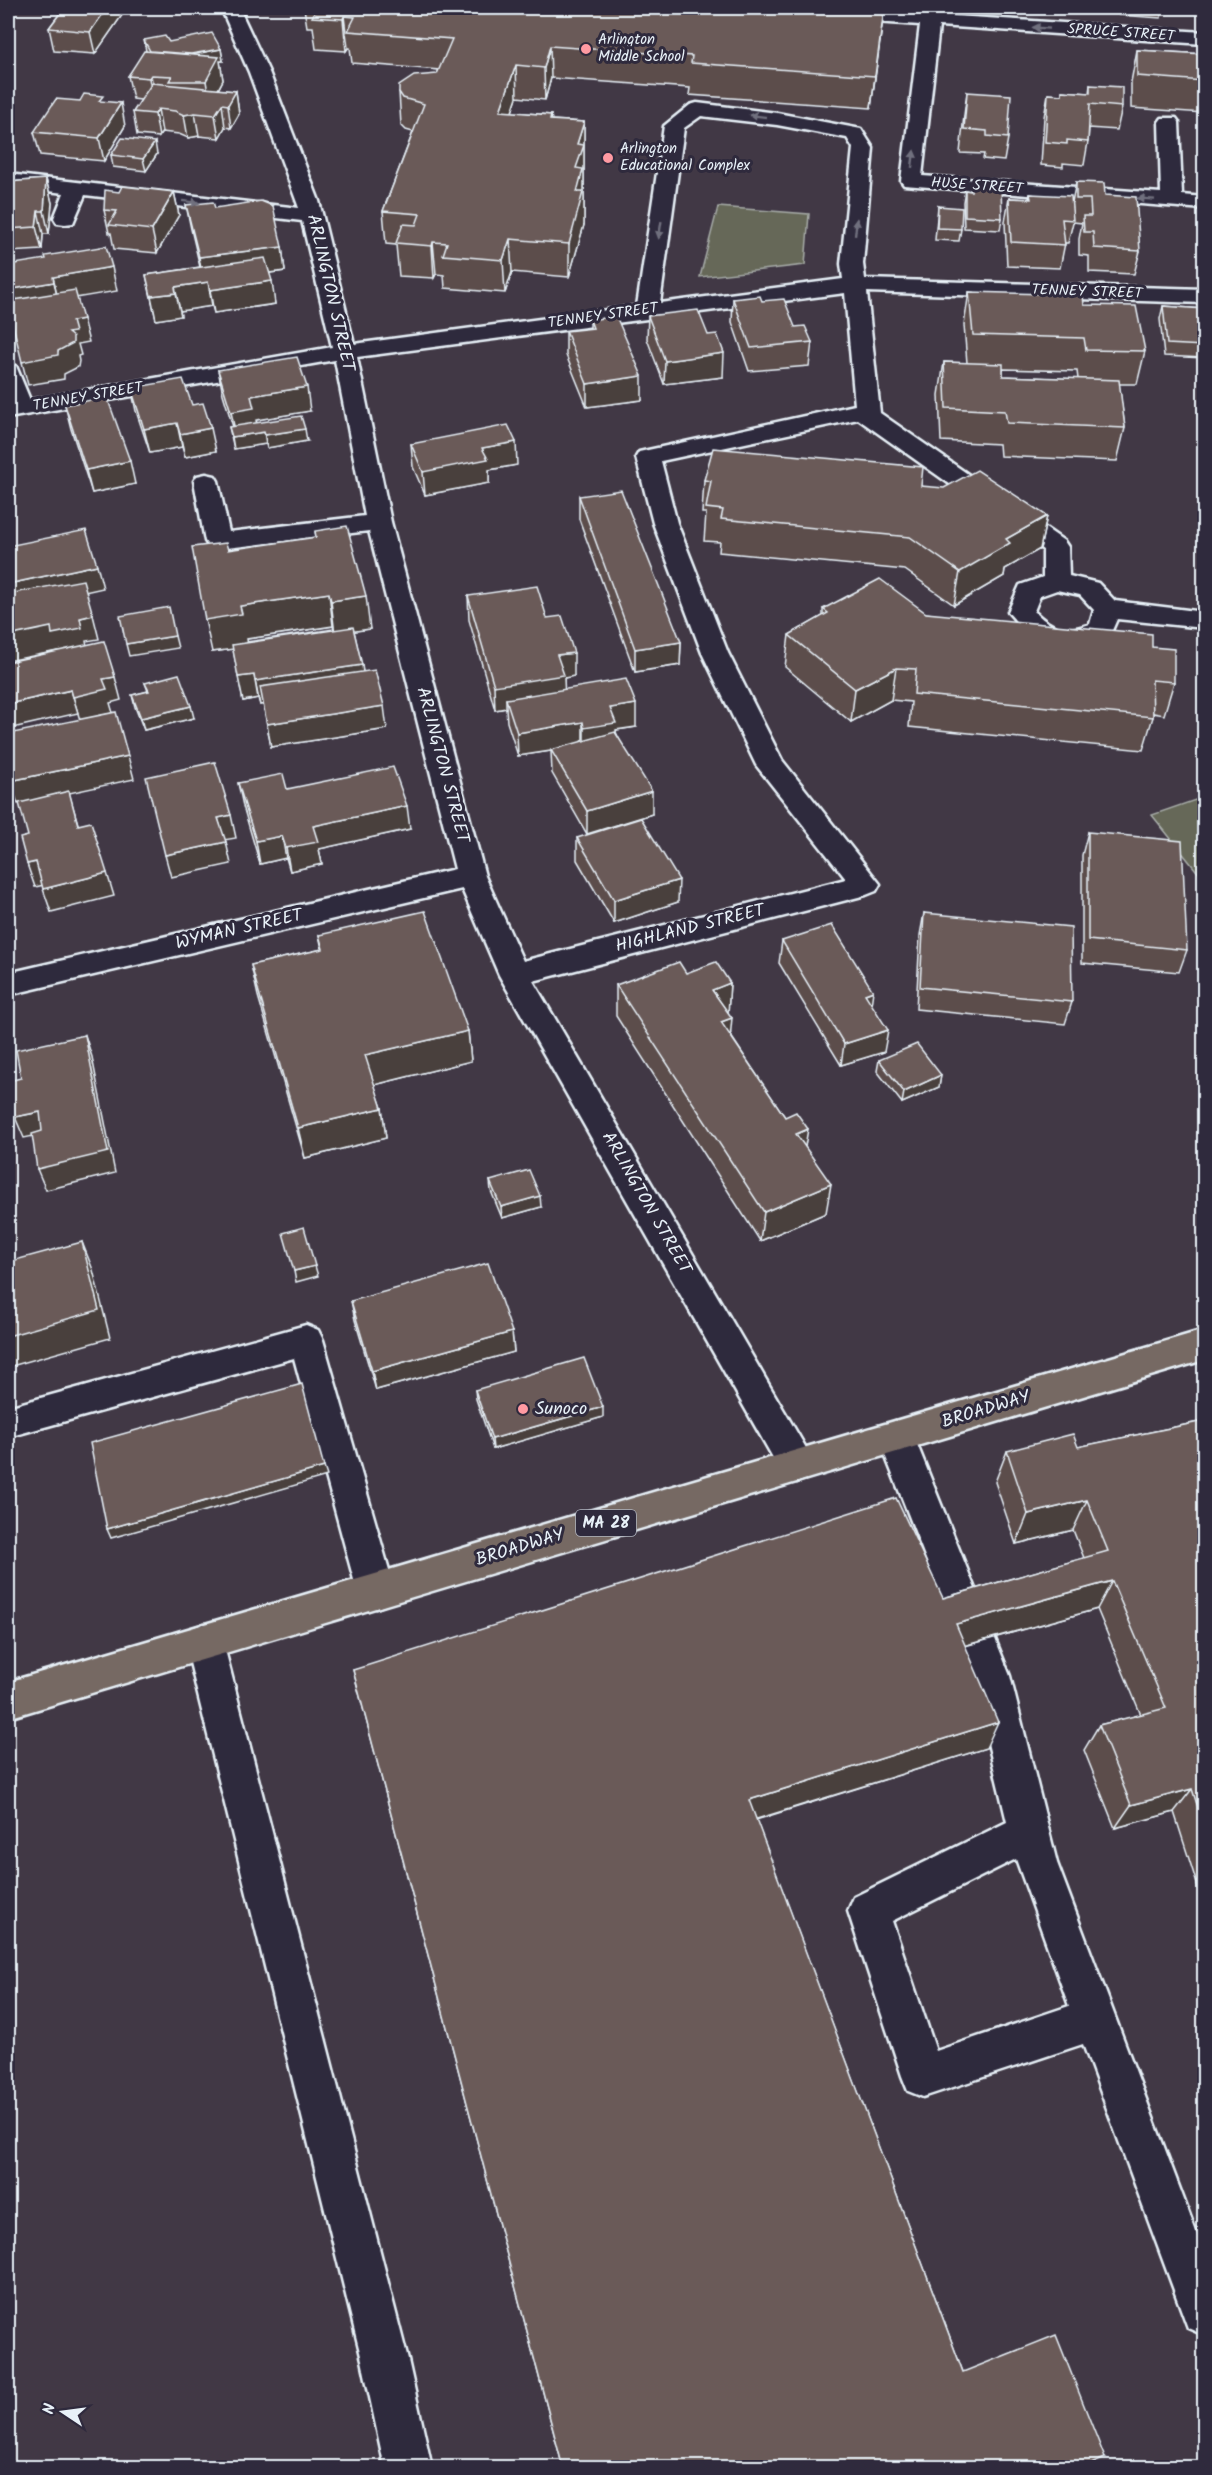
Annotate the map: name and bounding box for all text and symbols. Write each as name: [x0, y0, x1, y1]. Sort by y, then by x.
street label: SPRUCE STREET: [1066, 17, 1178, 49]
one-way arrow: [1032, 23, 1051, 32]
place label: Arlington Middle School: [598, 28, 685, 69]
marker: Arlington Middle School: [579, 42, 593, 56]
one-way arrow: [748, 112, 767, 121]
place label: Arlington Educational Complex: [620, 137, 750, 178]
one-way arrow: [909, 150, 918, 169]
marker: Arlington Educational Complex: [601, 151, 615, 165]
street label: HUSE STREET: [930, 171, 1026, 201]
one-way arrow: [1137, 194, 1156, 203]
one-way arrow: [181, 197, 200, 206]
street label: ARLINGTON STREET: [298, 212, 362, 376]
one-way arrow: [851, 217, 860, 236]
one-way arrow: [656, 221, 665, 240]
street label: TENNEY STREET: [1031, 278, 1145, 306]
street label: TENNEY STREET: [546, 296, 662, 336]
street label: TENNEY STREET: [31, 375, 147, 418]
street label: ARLINGTON STREET: [407, 684, 477, 848]
street label: HIGHLAND STREET: [612, 896, 769, 962]
street label: WYMAN STREET: [173, 901, 307, 959]
street label: ARLINGTON STREET: [593, 1126, 699, 1281]
street label: BROADWAY: [938, 1383, 1034, 1437]
place label: Sunoco: [535, 1395, 587, 1424]
marker: Sunoco: [516, 1402, 530, 1416]
road number: MA 28: [576, 1510, 636, 1536]
street label: BROADWAY: [472, 1521, 568, 1575]
north arrow: [33, 2382, 93, 2442]
text: N: [37, 2401, 63, 2417]

